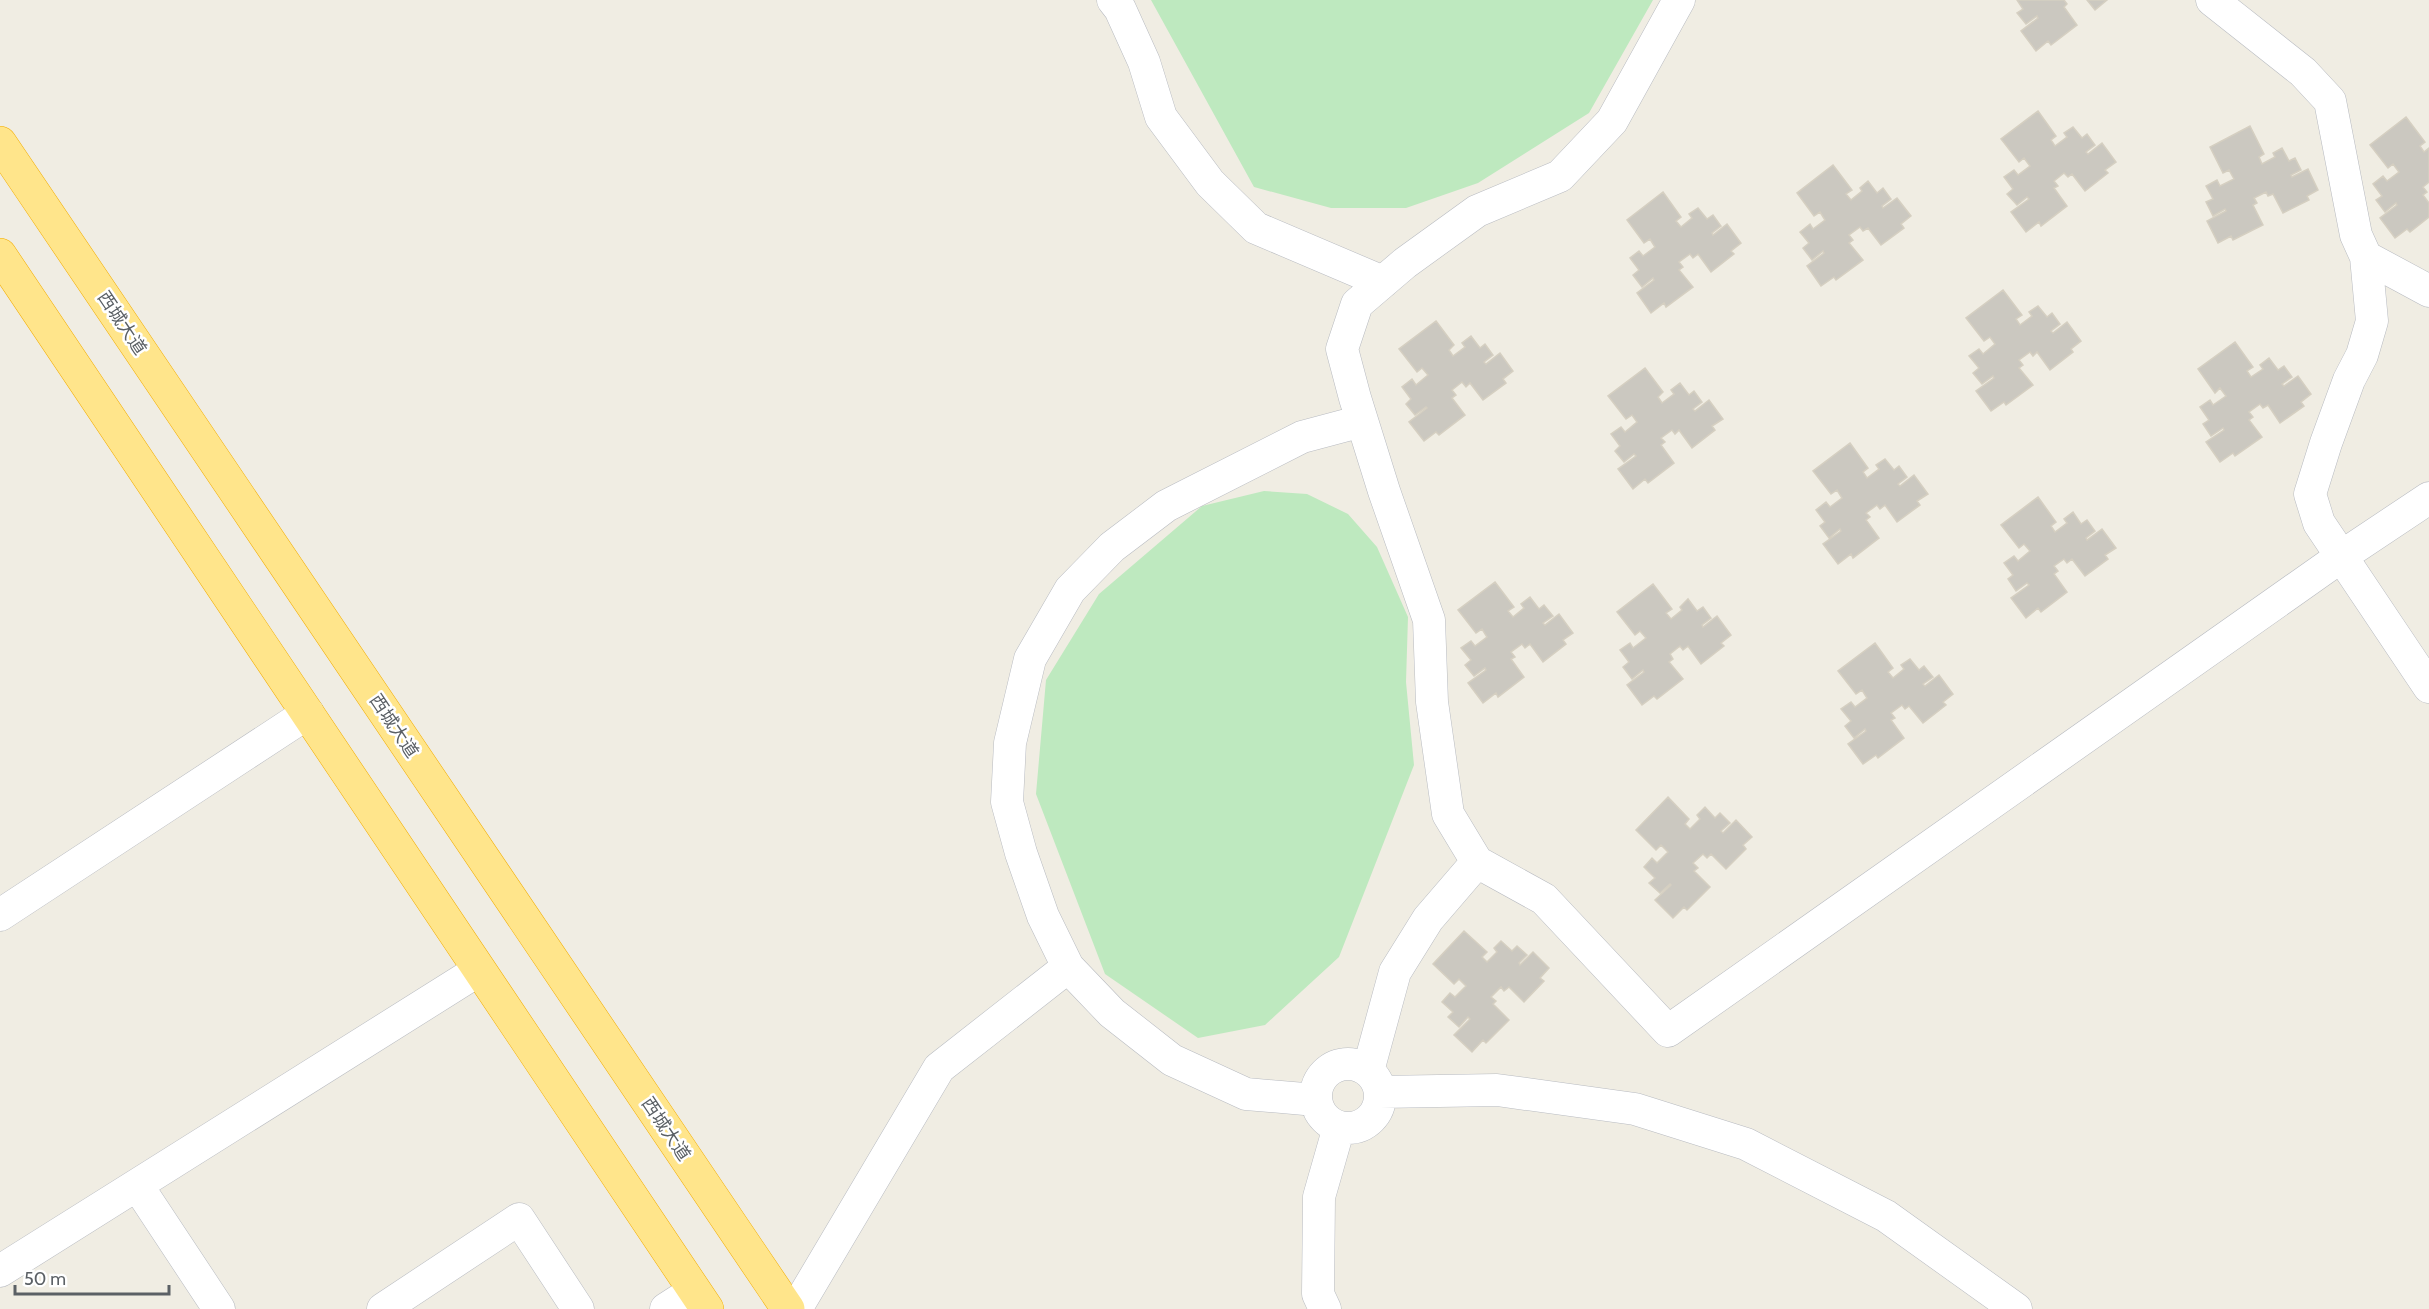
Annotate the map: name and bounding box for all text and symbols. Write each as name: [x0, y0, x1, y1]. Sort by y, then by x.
street label: 西城大道: [93, 287, 151, 359]
street label: 西城大道: [365, 690, 423, 762]
street label: 西城大道: [637, 1093, 695, 1165]
scale bar: [15, 1258, 170, 1296]
text: 50 m: [24, 1268, 66, 1290]

